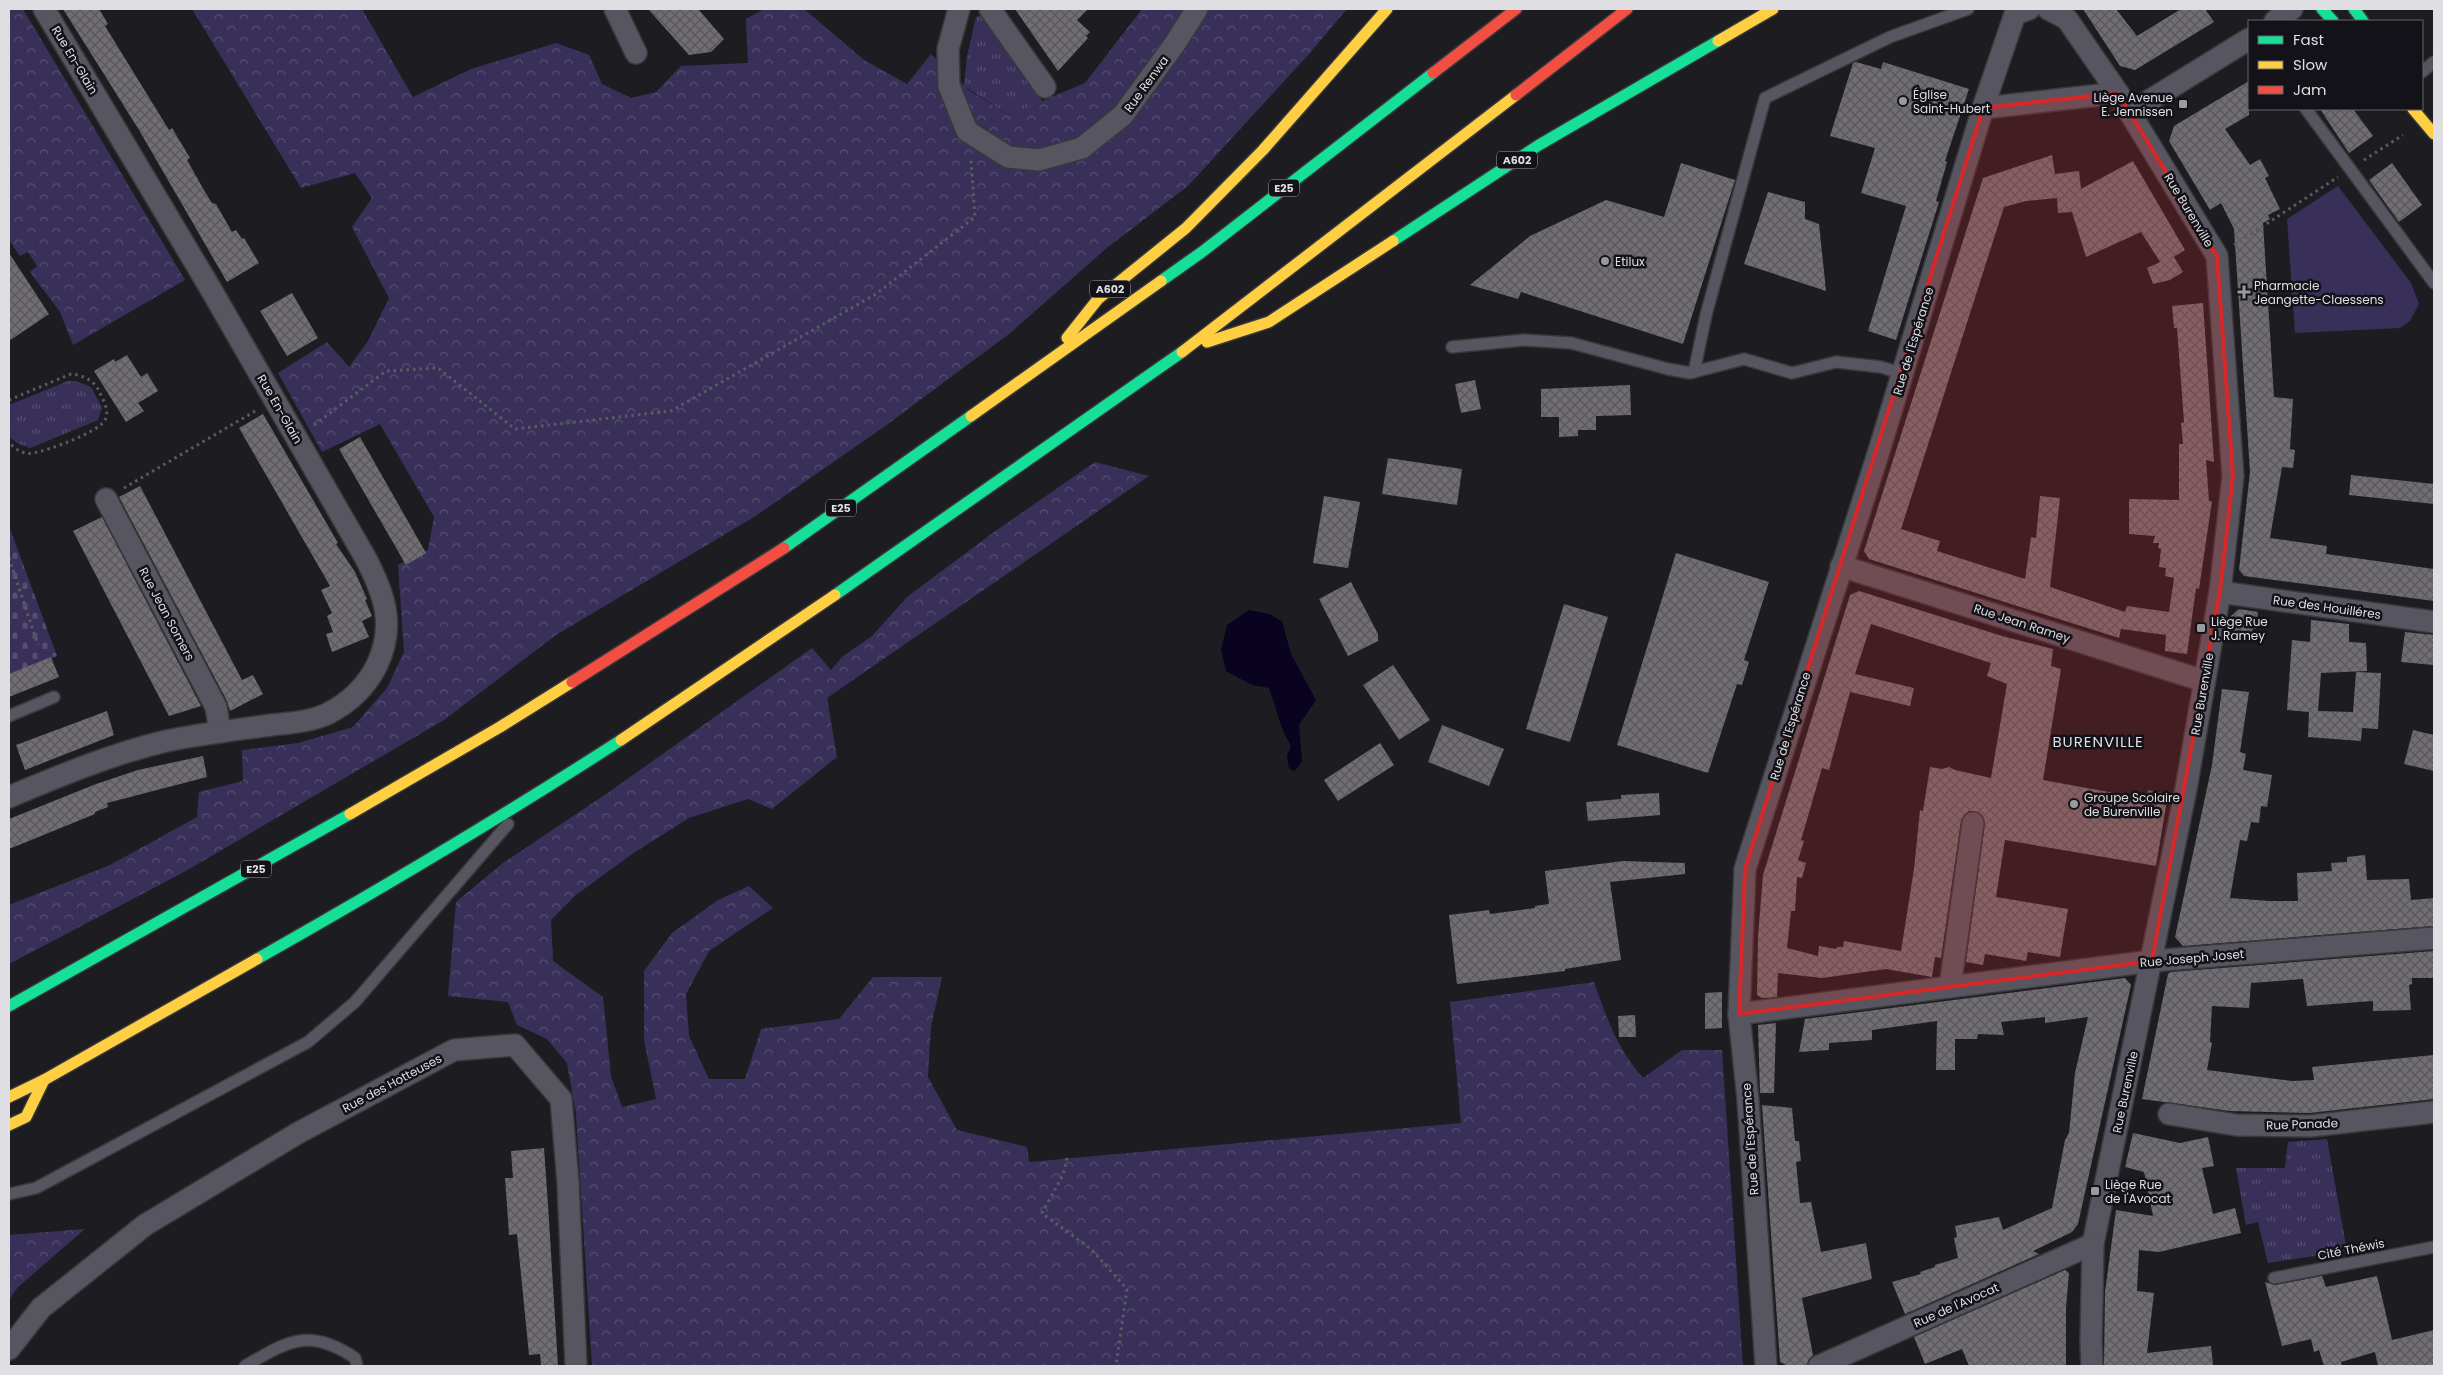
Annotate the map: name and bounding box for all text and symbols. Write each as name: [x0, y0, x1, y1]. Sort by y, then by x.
legend: [2248, 20, 2423, 110]
street label: Rue En-Glain: [48, 23, 102, 97]
text: Fast: [2293, 29, 2324, 50]
street label: Rue Renwa: [1120, 52, 1172, 116]
text: Slow: [2293, 54, 2328, 75]
text: Jam: [2293, 79, 2327, 100]
place label: Église Saint-Hubert: [1913, 86, 1990, 117]
place label: Liège Avenue E. Jennissen: [2094, 89, 2173, 120]
marker: Église Saint-Hubert: [1897, 95, 1909, 107]
marker: Liège Avenue E. Jennissen: [2177, 98, 2189, 110]
road number: A602: [1497, 152, 1537, 168]
street label: Rue Burenville: [2160, 170, 2218, 250]
road number: E25: [1269, 180, 1299, 197]
place label: Etilux: [1615, 253, 1645, 270]
marker: Etilux: [1599, 255, 1611, 267]
place label: Pharmacie Jeangette-Claessens: [2254, 277, 2384, 308]
road number: A602: [1090, 280, 1130, 298]
street label: Rue de l'Espérance: [1888, 285, 1938, 397]
marker: Pharmacie Jeangette-Claessens: [2238, 286, 2250, 298]
street label: Rue En-Glain: [253, 371, 307, 447]
road number: E25: [826, 499, 856, 516]
street label: Rue Jean Somers: [135, 564, 199, 664]
street label: Rue des Houilléres: [2272, 591, 2382, 623]
street label: Rue Jean Ramey: [1972, 599, 2073, 647]
place label: Liège Rue J. Ramey: [2211, 613, 2268, 644]
marker: Liège Rue J. Ramey: [2195, 622, 2207, 634]
street label: Rue Burenville: [2186, 652, 2218, 736]
street label: Rue de l'Espérance: [1765, 670, 1815, 782]
district label: BURENVILLE: [2052, 731, 2144, 752]
place label: Groupe Scolaire de Burenville: [2084, 789, 2180, 820]
marker: Groupe Scolaire de Burenville: [2068, 798, 2080, 810]
road number: E25: [241, 861, 271, 878]
street label: Rue Joseph Joset: [2139, 945, 2245, 971]
street label: Rue des Hotteuses: [339, 1050, 445, 1116]
street label: Rue Burenville: [2108, 1050, 2142, 1134]
street label: Rue de l'Espérance: [1738, 1082, 1762, 1196]
street label: Rue Panade: [2266, 1114, 2338, 1134]
place label: Liège Rue de l'Avocat: [2105, 1176, 2171, 1207]
marker: Liège Rue de l'Avocat: [2089, 1185, 2101, 1197]
street label: Cité Théwis: [2316, 1234, 2386, 1264]
street label: Rue de l'Avocat: [1911, 1279, 2001, 1331]

